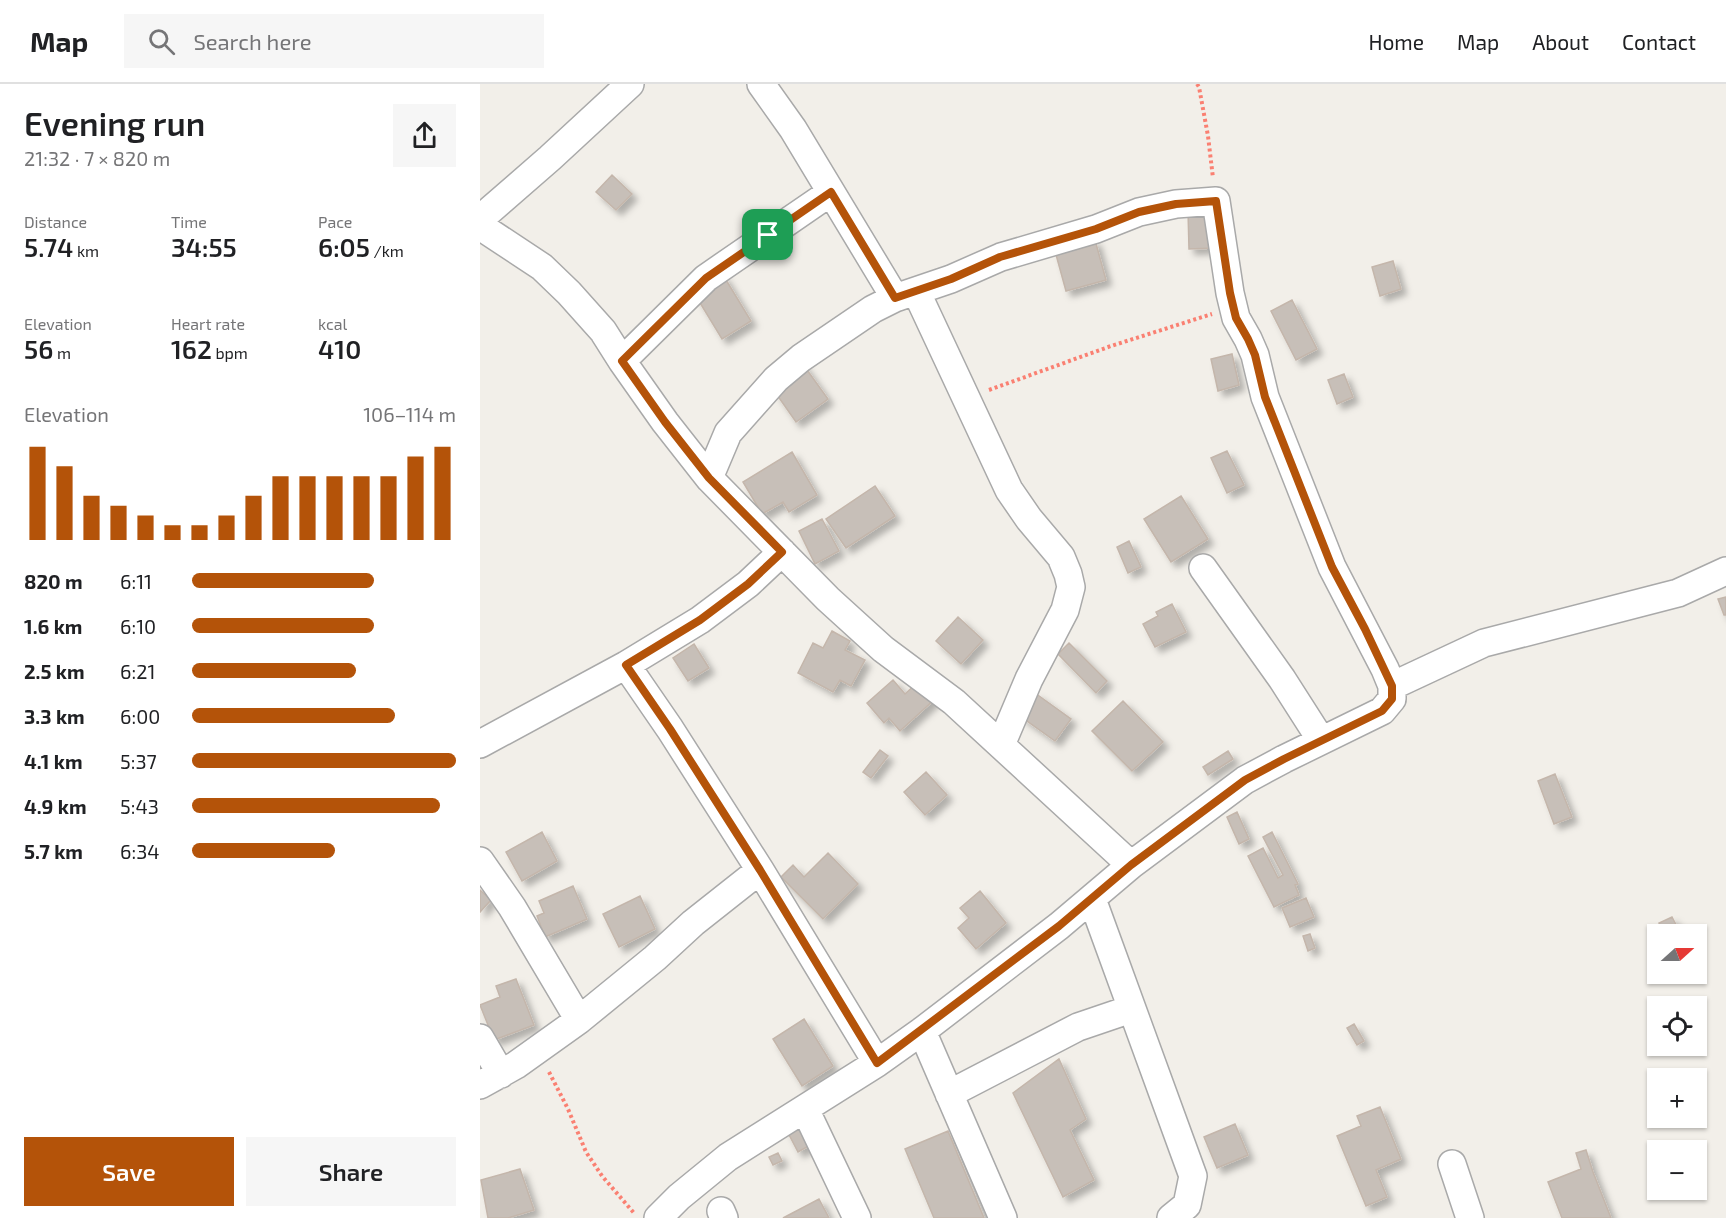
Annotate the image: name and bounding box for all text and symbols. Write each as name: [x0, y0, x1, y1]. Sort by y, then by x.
search box: [124, 14, 544, 68]
text: Map: [30, 24, 88, 58]
icon: search: [145, 25, 178, 58]
text: Search here: [193, 28, 312, 54]
text: Home: [1368, 29, 1424, 54]
text: Map: [1457, 29, 1499, 54]
text: About: [1532, 29, 1589, 54]
text: Contact: [1622, 29, 1696, 54]
text: Evening run: [24, 103, 205, 143]
button: share: [393, 104, 456, 167]
text: 21:32 · 7 × 820 m: [24, 146, 170, 170]
pin: [742, 209, 793, 260]
text: Distance: [24, 212, 87, 231]
text: Time: [171, 212, 207, 231]
text: Pace: [318, 212, 352, 231]
icon: arrive: [751, 218, 784, 251]
text: 5.74: [24, 231, 73, 262]
text: 34:55: [171, 231, 237, 262]
text: 6:05: [318, 231, 370, 262]
text: km: [73, 241, 99, 260]
text: /km: [370, 241, 404, 260]
text: Elevation: [24, 314, 92, 333]
text: Heart rate: [171, 314, 245, 333]
text: kcal: [318, 314, 347, 333]
text: 56: [24, 333, 53, 364]
text: 162: [171, 333, 212, 364]
text: 410: [318, 333, 361, 364]
text: m: [53, 343, 71, 362]
text: bpm: [212, 343, 248, 362]
text: Elevation: [24, 402, 109, 426]
text: 106–114 m: [363, 402, 456, 426]
text: 820 m: [24, 569, 83, 593]
text: 6:11: [120, 569, 152, 593]
text: 1.6 km: [24, 614, 82, 638]
text: 6:10: [120, 614, 156, 638]
text: 2.5 km: [24, 659, 85, 683]
text: 6:21: [120, 659, 155, 683]
text: 3.3 km: [24, 704, 85, 728]
text: 6:00: [120, 704, 160, 728]
text: 4.1 km: [24, 749, 83, 773]
text: 5:37: [120, 749, 157, 773]
text: 4.9 km: [24, 794, 87, 818]
text: 5:43: [120, 794, 159, 818]
text: 5.7 km: [24, 839, 83, 863]
text: 6:34: [120, 839, 160, 863]
north arrow: [1647, 924, 1707, 984]
map controls: [1647, 924, 1707, 1200]
button: locate: [1647, 996, 1707, 1056]
button: +: [1647, 1068, 1707, 1128]
button: Save: [24, 1137, 234, 1206]
button: Share: [246, 1137, 456, 1206]
button: −: [1647, 1140, 1707, 1200]

